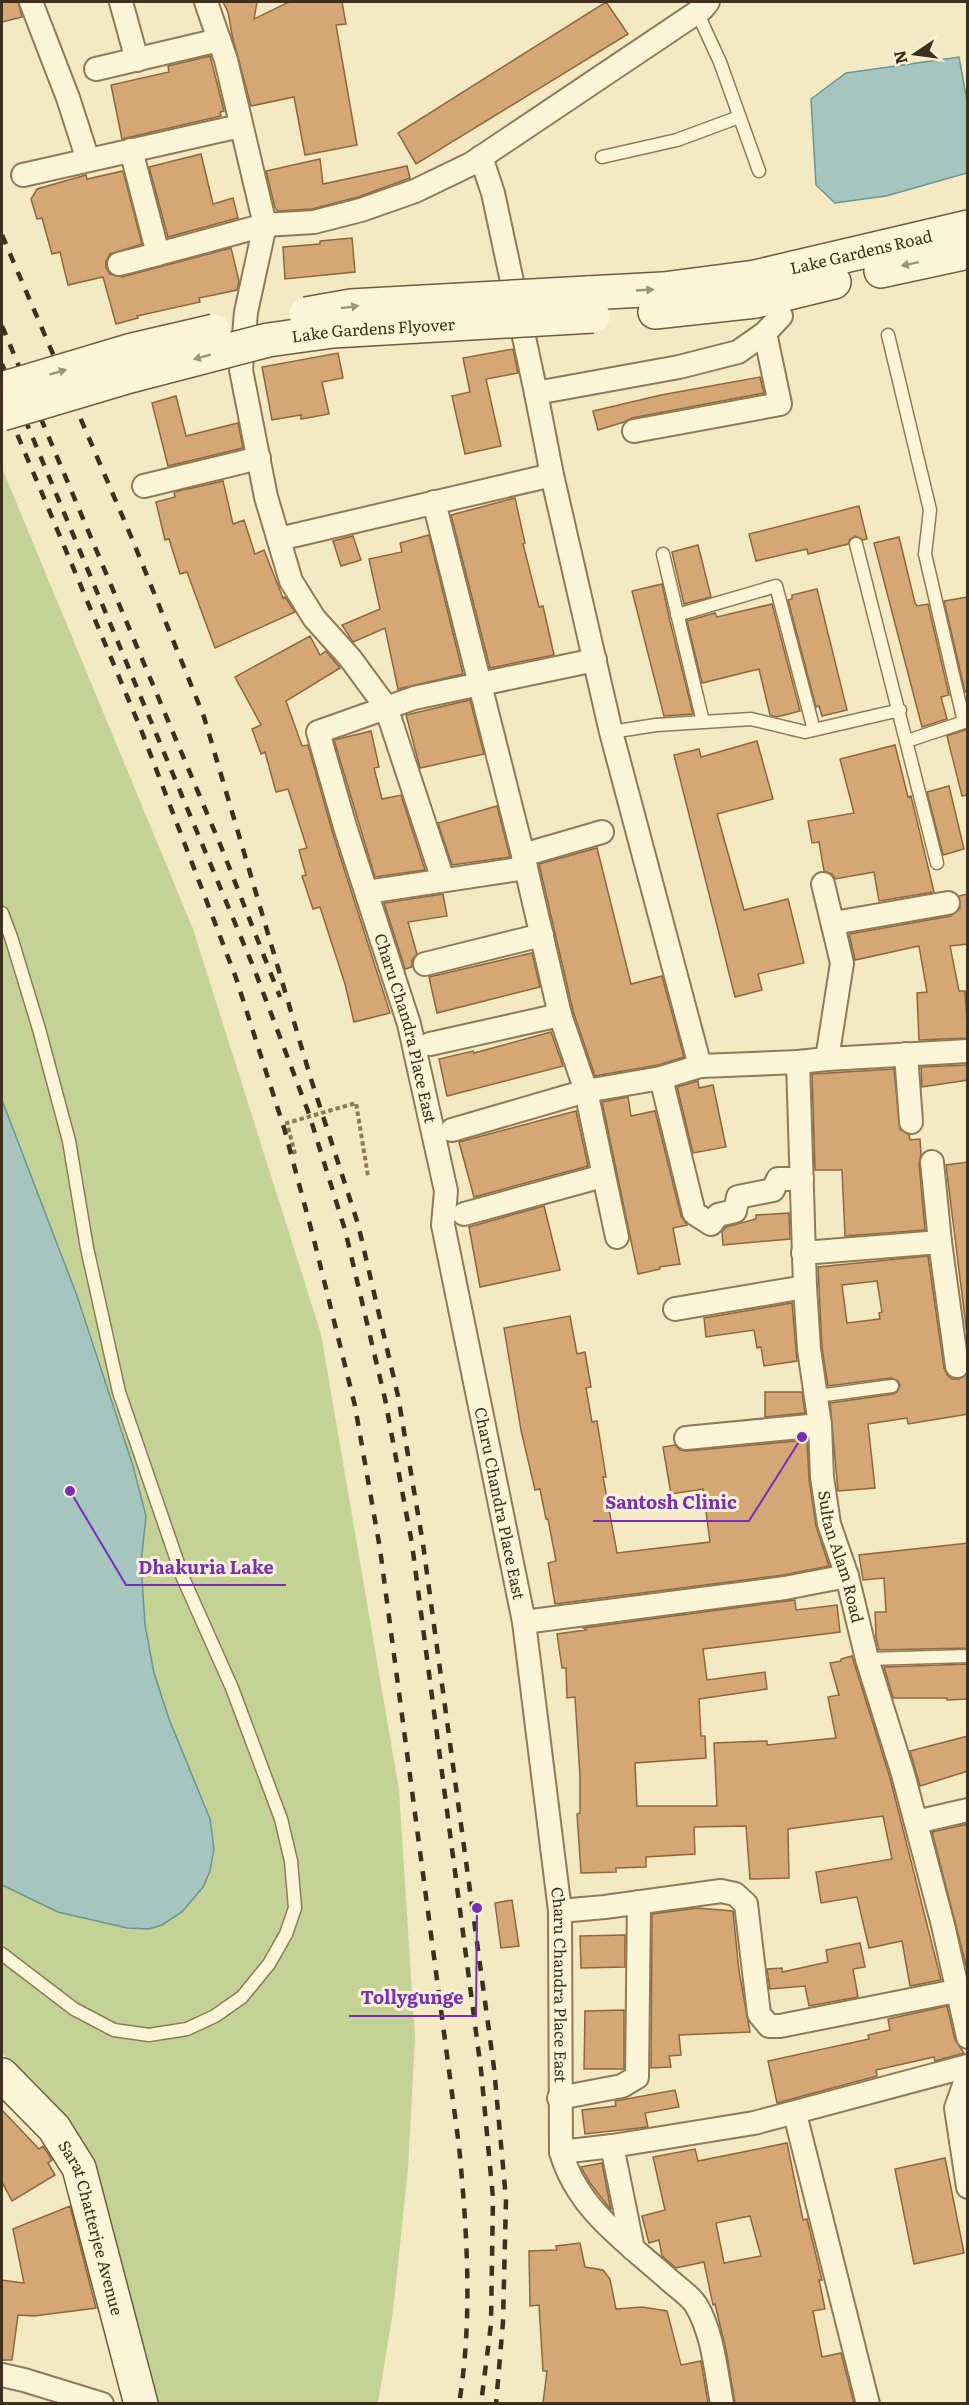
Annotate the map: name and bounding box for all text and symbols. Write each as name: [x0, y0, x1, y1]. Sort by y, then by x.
north arrow: [885, 24, 945, 84]
text: N: [886, 48, 913, 67]
street label: Lake Gardens Road: [787, 223, 935, 279]
one-way arrow: [901, 260, 920, 269]
one-way arrow: [636, 286, 655, 295]
one-way arrow: [341, 302, 360, 312]
street label: Lake Gardens Flyover: [290, 311, 456, 348]
one-way arrow: [193, 353, 211, 362]
one-way arrow: [49, 367, 67, 376]
street label: Charu Chandra Place East: [369, 930, 444, 1126]
street label: Charu Chandra Place East: [469, 1405, 532, 1602]
callout: Santosh Clinic: [593, 1485, 749, 1521]
text: Santosh Clinic: [605, 1488, 737, 1515]
street label: Sultan Alam Road: [813, 1489, 871, 1625]
callout: Dhakuria Lake: [126, 1549, 286, 1585]
text: Dhakuria Lake: [138, 1553, 274, 1580]
street label: Charu Chandra Place East: [546, 1885, 574, 2083]
callout: Tollygunge: [349, 1980, 476, 2016]
text: Tollygunge: [361, 1983, 463, 2010]
street label: Sarat Chatterjee Avenue: [53, 2135, 130, 2318]

